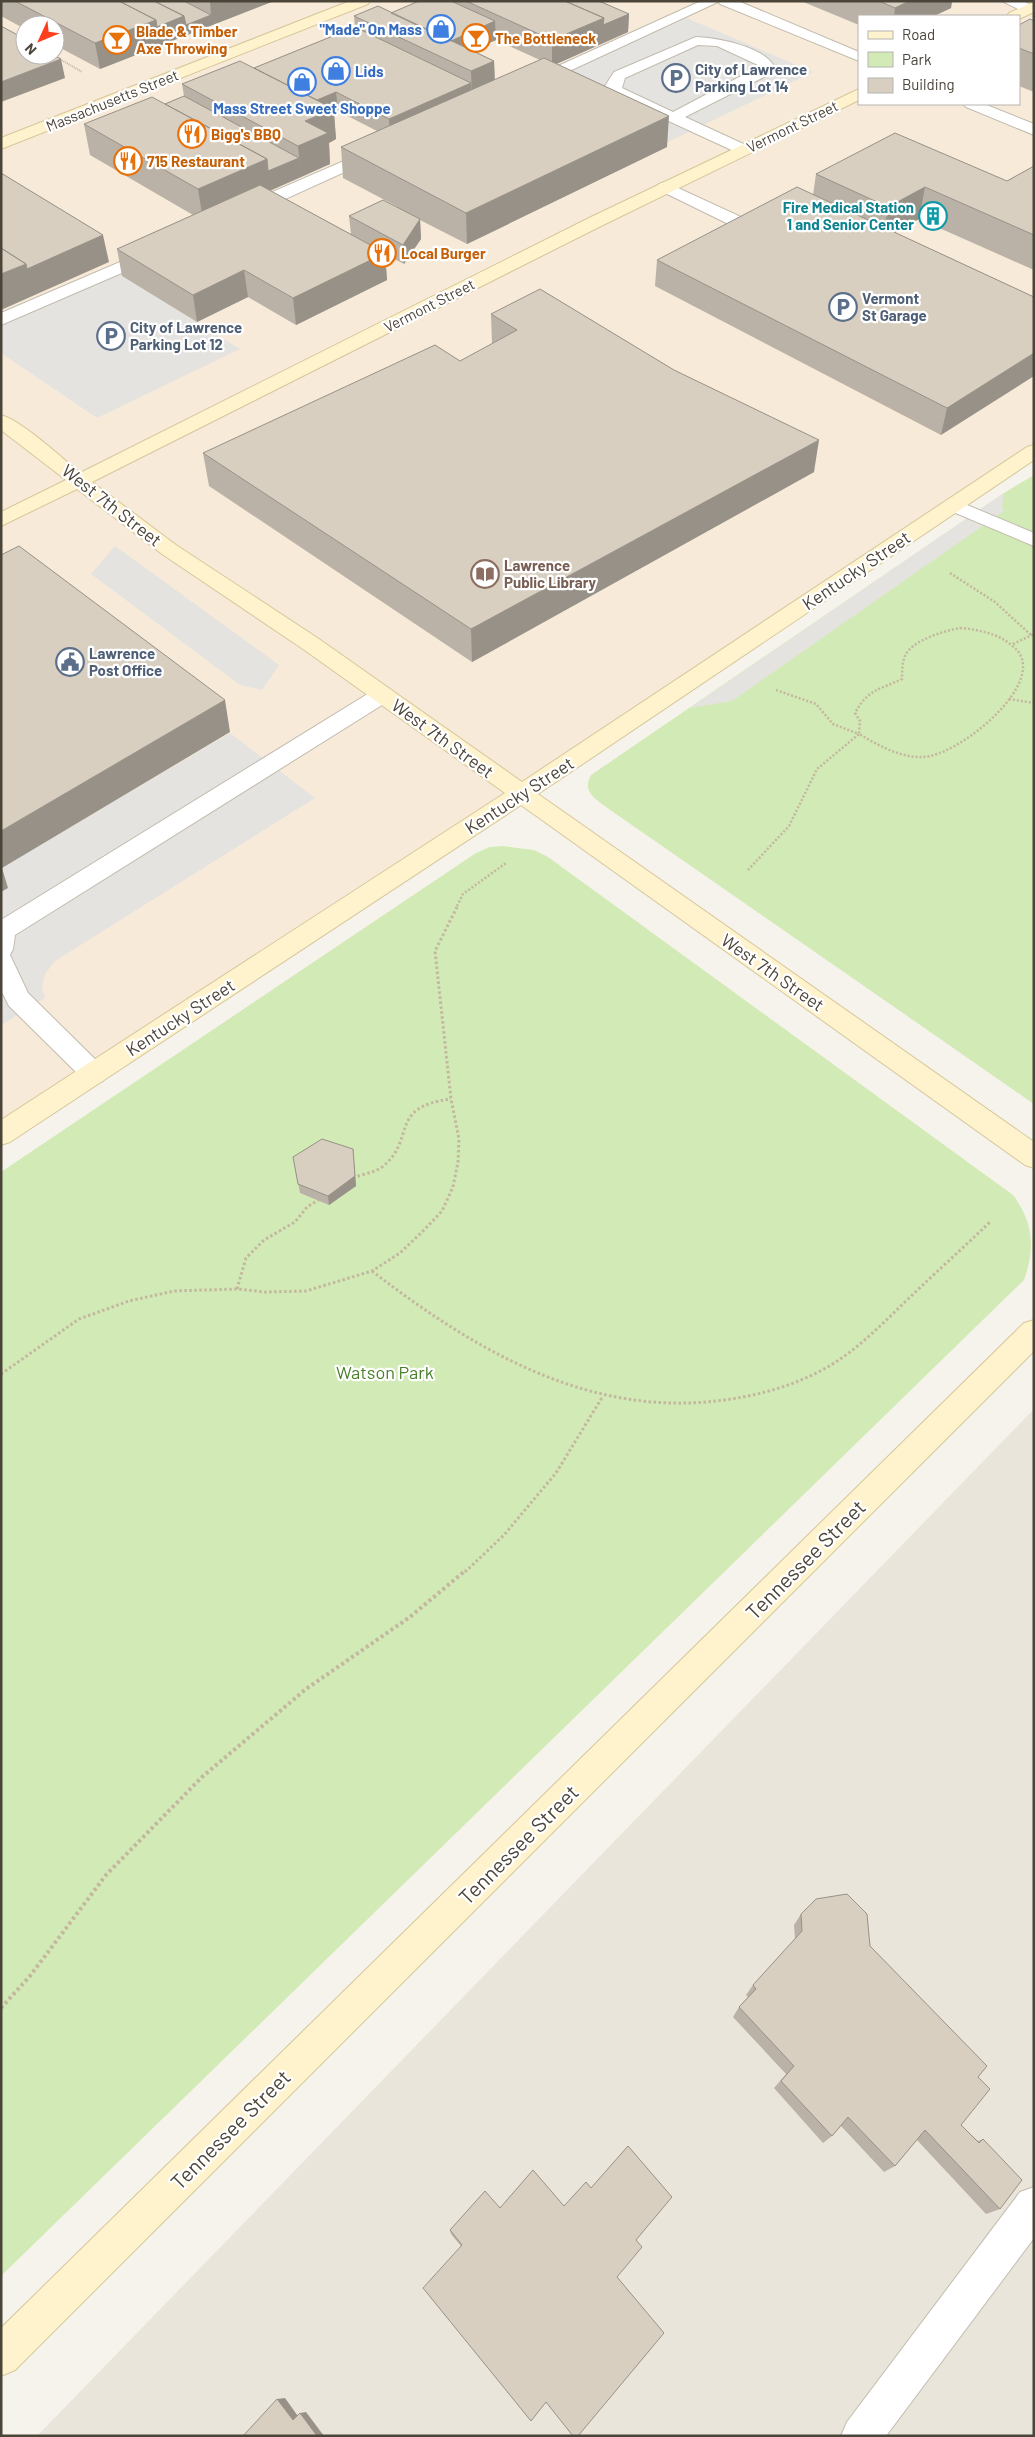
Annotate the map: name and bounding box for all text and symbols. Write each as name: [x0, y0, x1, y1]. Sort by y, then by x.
shop icon: "Made" On Mass: [426, 14, 456, 44]
north arrow: [15, 15, 65, 65]
legend: [858, 15, 1020, 105]
place label: "Made" On Mass: [319, 20, 422, 38]
place label: Blade & Timber Axe Throwing: [136, 22, 238, 57]
bar icon: The Bottleneck: [461, 23, 491, 53]
bar icon: Blade & Timber Axe Throwing: [102, 25, 132, 55]
text: Road: [902, 25, 935, 43]
place label: The Bottleneck: [495, 29, 596, 47]
text: N: [21, 40, 40, 59]
text: Park: [902, 50, 932, 68]
shop icon: Lids: [321, 56, 351, 86]
place label: City of Lawrence Parking Lot 14: [695, 60, 807, 95]
place label: Lids: [355, 62, 384, 80]
parking icon: City of Lawrence Parking Lot 14: [661, 63, 691, 93]
street label: Massachusetts Street: [43, 65, 181, 135]
shop icon: Mass Street Sweet Shoppe: [287, 67, 317, 97]
text: Building: [902, 75, 955, 93]
street label: Vermont Street: [743, 96, 841, 156]
place label: Mass Street Sweet Shoppe: [213, 99, 391, 117]
restaurant icon: Bigg's BBQ: [177, 119, 207, 149]
place label: Bigg's BBQ: [211, 125, 281, 143]
restaurant icon: 715 Restaurant: [113, 146, 143, 176]
place label: 715 Restaurant: [147, 152, 245, 170]
place label: Fire Medical Station 1 and Senior Center: [783, 198, 914, 233]
building icon: Fire Medical Station 1 and Senior Center: [918, 201, 948, 231]
restaurant icon: Local Burger: [367, 238, 397, 268]
place label: Local Burger: [401, 244, 486, 262]
street label: Vermont Street: [381, 274, 477, 336]
place label: Vermont St Garage: [862, 289, 927, 324]
parking icon: Vermont St Garage: [828, 292, 858, 322]
place label: City of Lawrence Parking Lot 12: [130, 318, 242, 353]
parking icon: City of Lawrence Parking Lot 12: [96, 321, 126, 351]
street label: West 7th Street: [58, 459, 166, 551]
street label: Kentucky Street: [798, 526, 914, 614]
place label: Lawrence Public Library: [504, 556, 597, 591]
library icon: Lawrence Public Library: [470, 559, 500, 589]
place label: Lawrence Post Office: [89, 644, 162, 679]
public building icon: Lawrence Post Office: [55, 647, 85, 677]
street label: West 7th Street: [388, 694, 498, 782]
street label: Kentucky Street: [460, 752, 578, 838]
street label: West 7th Street: [717, 928, 829, 1016]
street label: Kentucky Street: [121, 974, 239, 1060]
park label: Watson Park: [336, 1361, 434, 1383]
street label: Tennessee Street: [740, 1494, 870, 1624]
street label: Tennessee Street: [453, 1779, 583, 1909]
street label: Tennessee Street: [165, 2064, 295, 2194]

